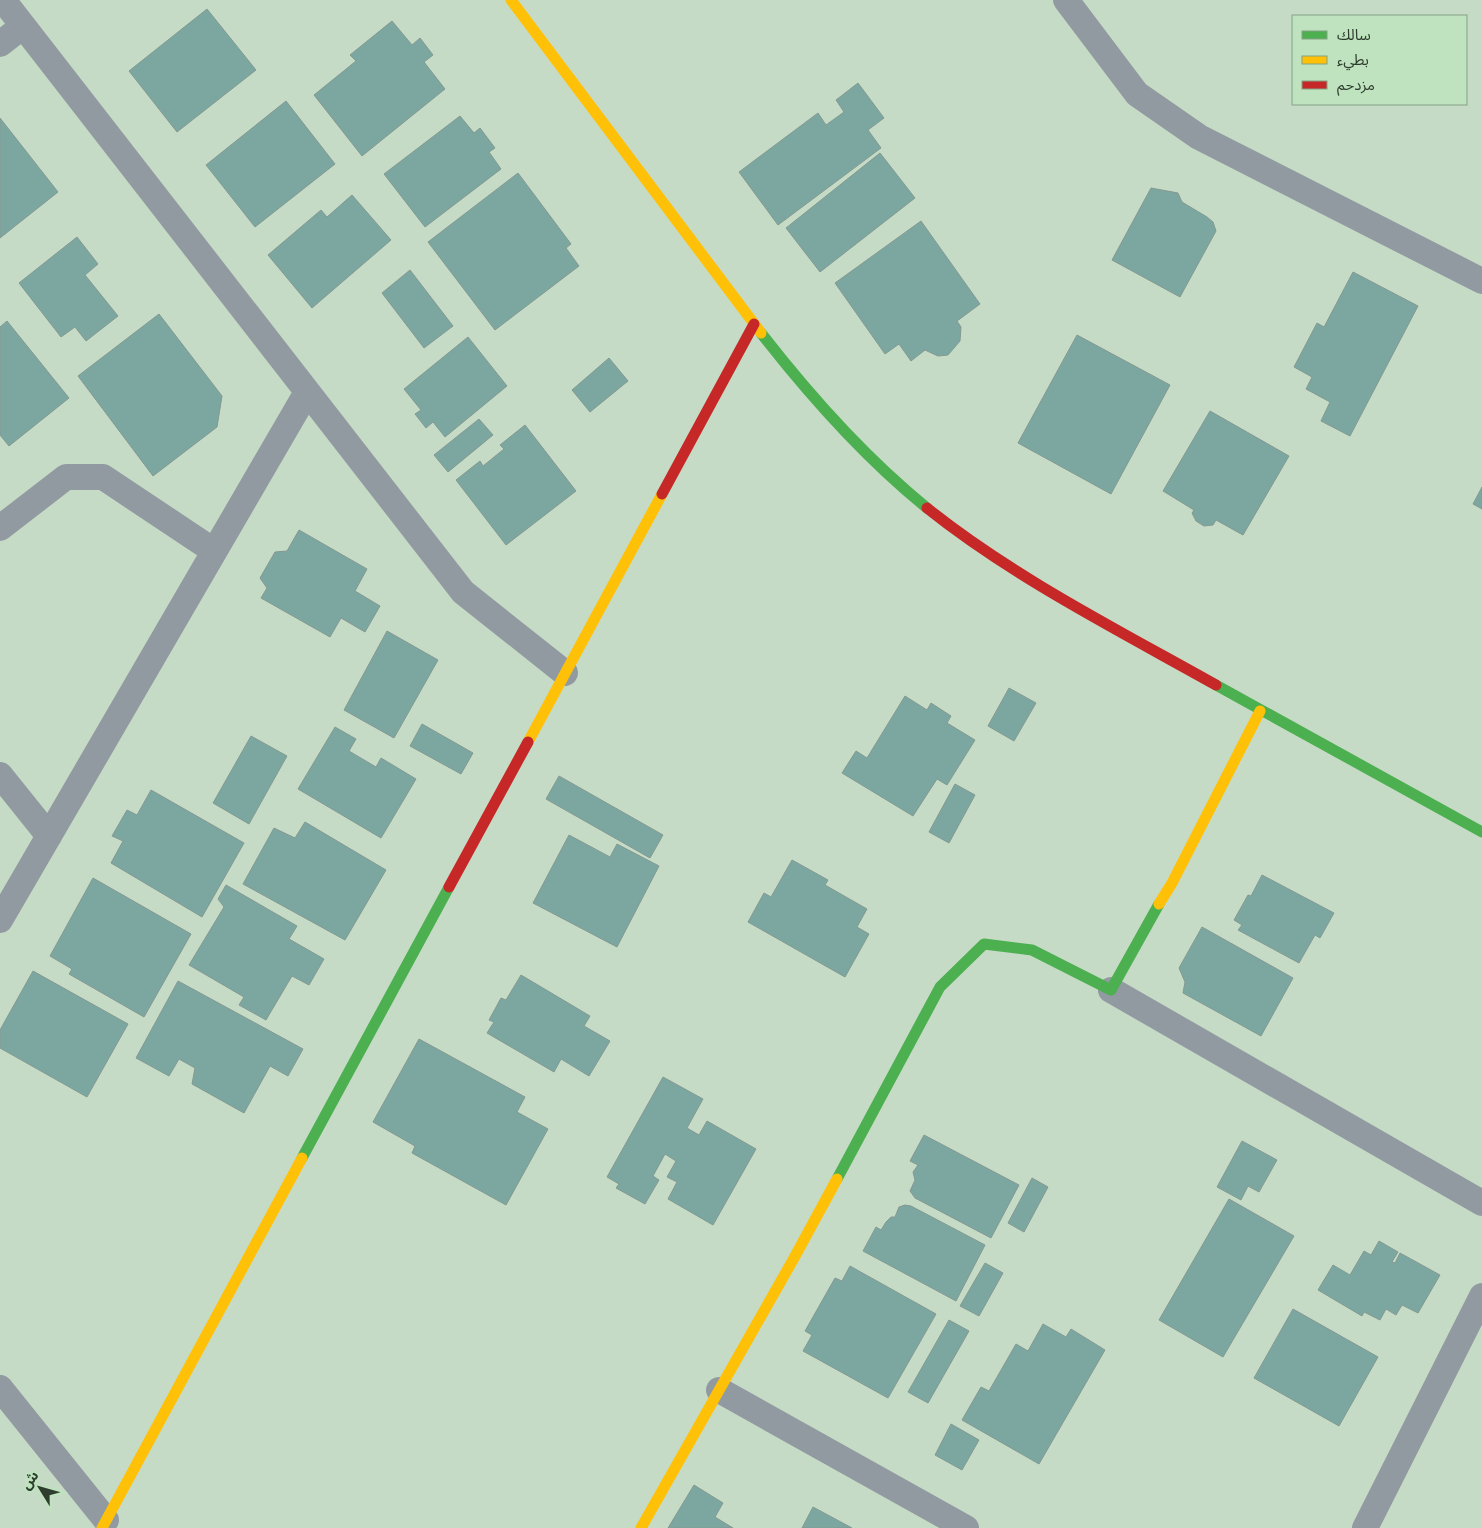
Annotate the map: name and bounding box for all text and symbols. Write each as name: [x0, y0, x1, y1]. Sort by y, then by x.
legend: [1292, 15, 1467, 105]
text: سالك: [1337, 25, 1371, 44]
text: بطيء: [1337, 50, 1369, 71]
text: مزدحم: [1337, 75, 1375, 96]
north arrow: [15, 1463, 65, 1513]
text: ش: [17, 1467, 43, 1493]

